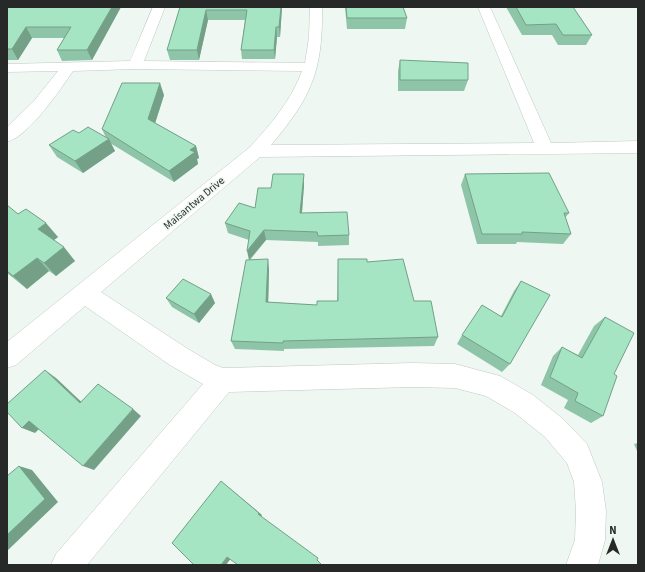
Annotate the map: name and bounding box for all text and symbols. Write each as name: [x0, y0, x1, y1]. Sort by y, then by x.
street label: Maisantwa Drive: [160, 173, 228, 233]
north arrow: [593, 520, 633, 560]
text: N: [609, 523, 617, 538]

